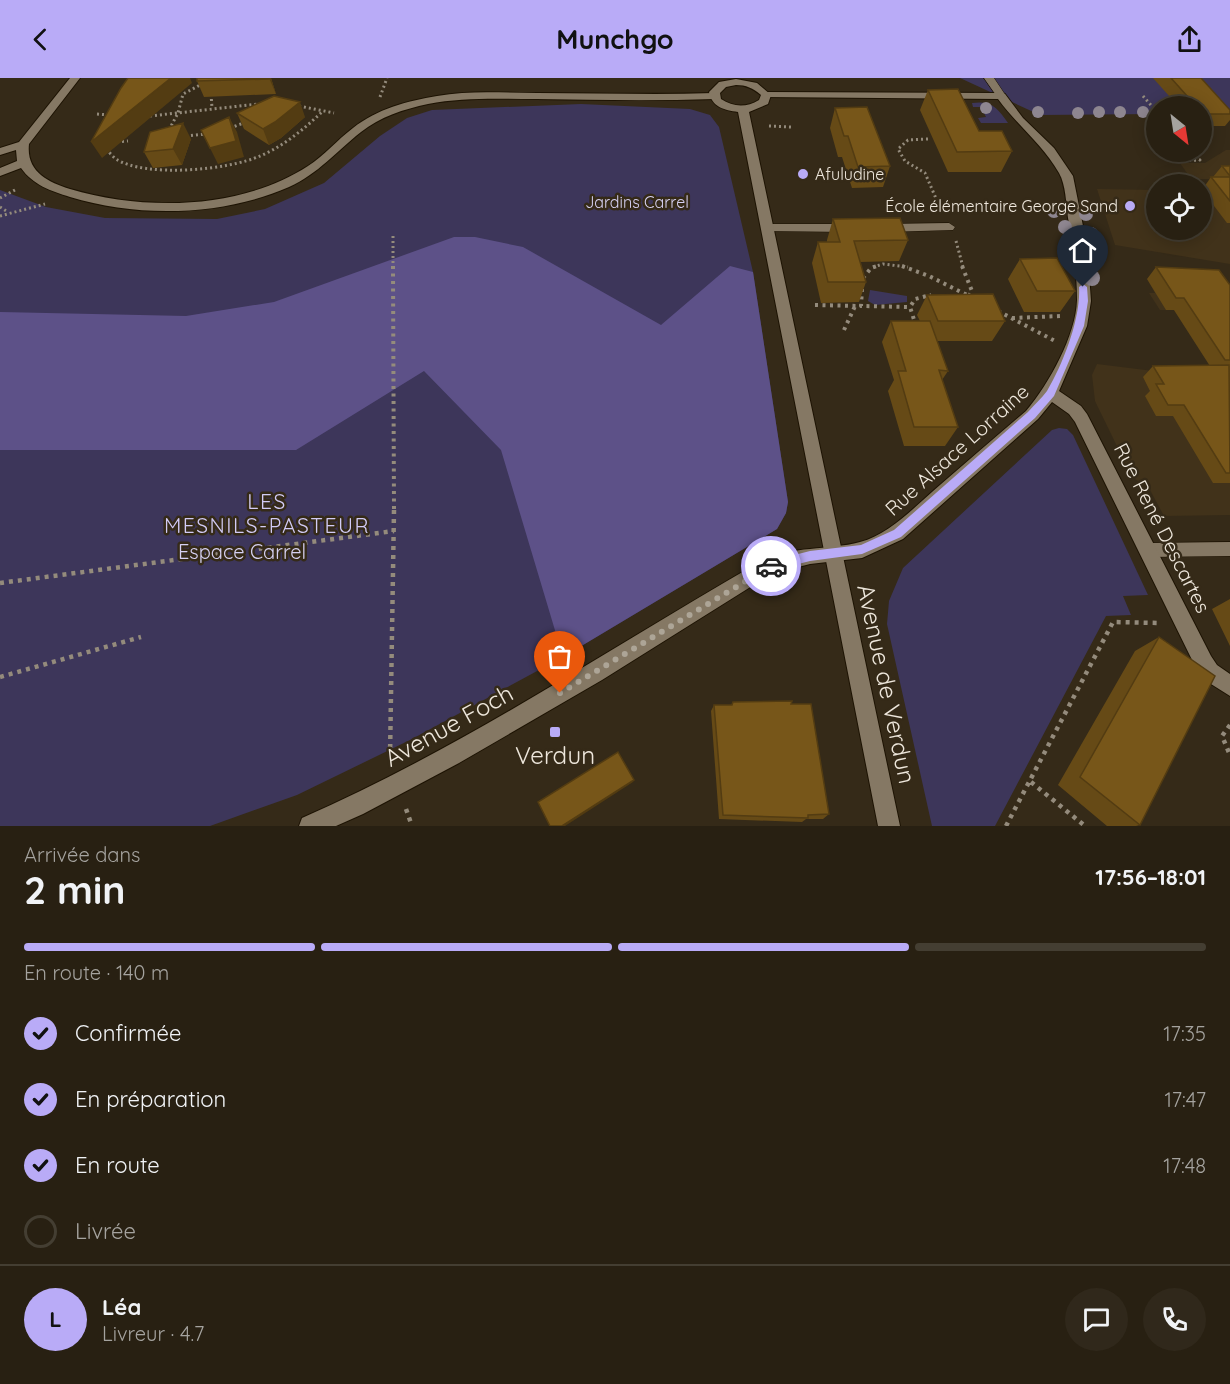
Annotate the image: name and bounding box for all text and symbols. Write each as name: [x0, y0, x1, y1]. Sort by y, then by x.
text: Munchgo: [556, 22, 674, 56]
icon: back: [24, 23, 57, 56]
icon: share: [1173, 23, 1206, 56]
north arrow: [1146, 96, 1212, 162]
map controls: [1146, 96, 1212, 240]
place label: Afuludine: [815, 164, 884, 184]
marker: Afuludine: [796, 167, 810, 181]
button: locate: [1146, 174, 1212, 240]
park label: Jardins Carrel: [585, 192, 689, 212]
place label: École élémentaire George Sand: [885, 196, 1118, 216]
marker: École élémentaire George Sand: [1123, 199, 1137, 213]
pin: [1057, 225, 1108, 287]
icon: home: [1066, 234, 1099, 267]
street label: Rue Alsace Lorraine: [880, 379, 1034, 521]
street label: Rue René Descartes: [1109, 439, 1216, 617]
district label: LES MESNILS-PASTEUR: [164, 488, 370, 538]
courier: [741, 536, 801, 596]
park label: Espace Carrel: [178, 539, 306, 564]
icon: car: [755, 550, 788, 583]
street label: Avenue de Verdun: [851, 581, 923, 786]
pin: [534, 631, 585, 693]
icon: bag: [543, 640, 576, 673]
street label: Avenue Foch: [379, 677, 518, 773]
marker: Verdun: [548, 725, 562, 739]
place label: Verdun: [515, 740, 595, 770]
text: Arrivée dans: [24, 842, 140, 867]
text: 17:56–18:01: [1095, 863, 1206, 891]
text: 2 min: [24, 865, 126, 914]
text: En route · 140 m: [24, 960, 169, 985]
icon: check: [24, 1017, 57, 1050]
text: Confirmée: [75, 1019, 181, 1047]
text: 17:35: [1163, 1021, 1206, 1046]
icon: check: [24, 1083, 57, 1116]
text: En préparation: [75, 1085, 226, 1113]
text: 17:47: [1164, 1087, 1206, 1112]
icon: check: [24, 1149, 57, 1182]
text: En route: [75, 1151, 160, 1179]
text: 17:48: [1163, 1153, 1206, 1178]
text: Livrée: [75, 1217, 136, 1245]
button: chat: [1065, 1288, 1128, 1351]
button: phone: [1143, 1288, 1206, 1351]
text: Léa: [102, 1293, 141, 1321]
text: L: [49, 1305, 62, 1333]
text: Livreur · 4.7: [102, 1321, 204, 1346]

